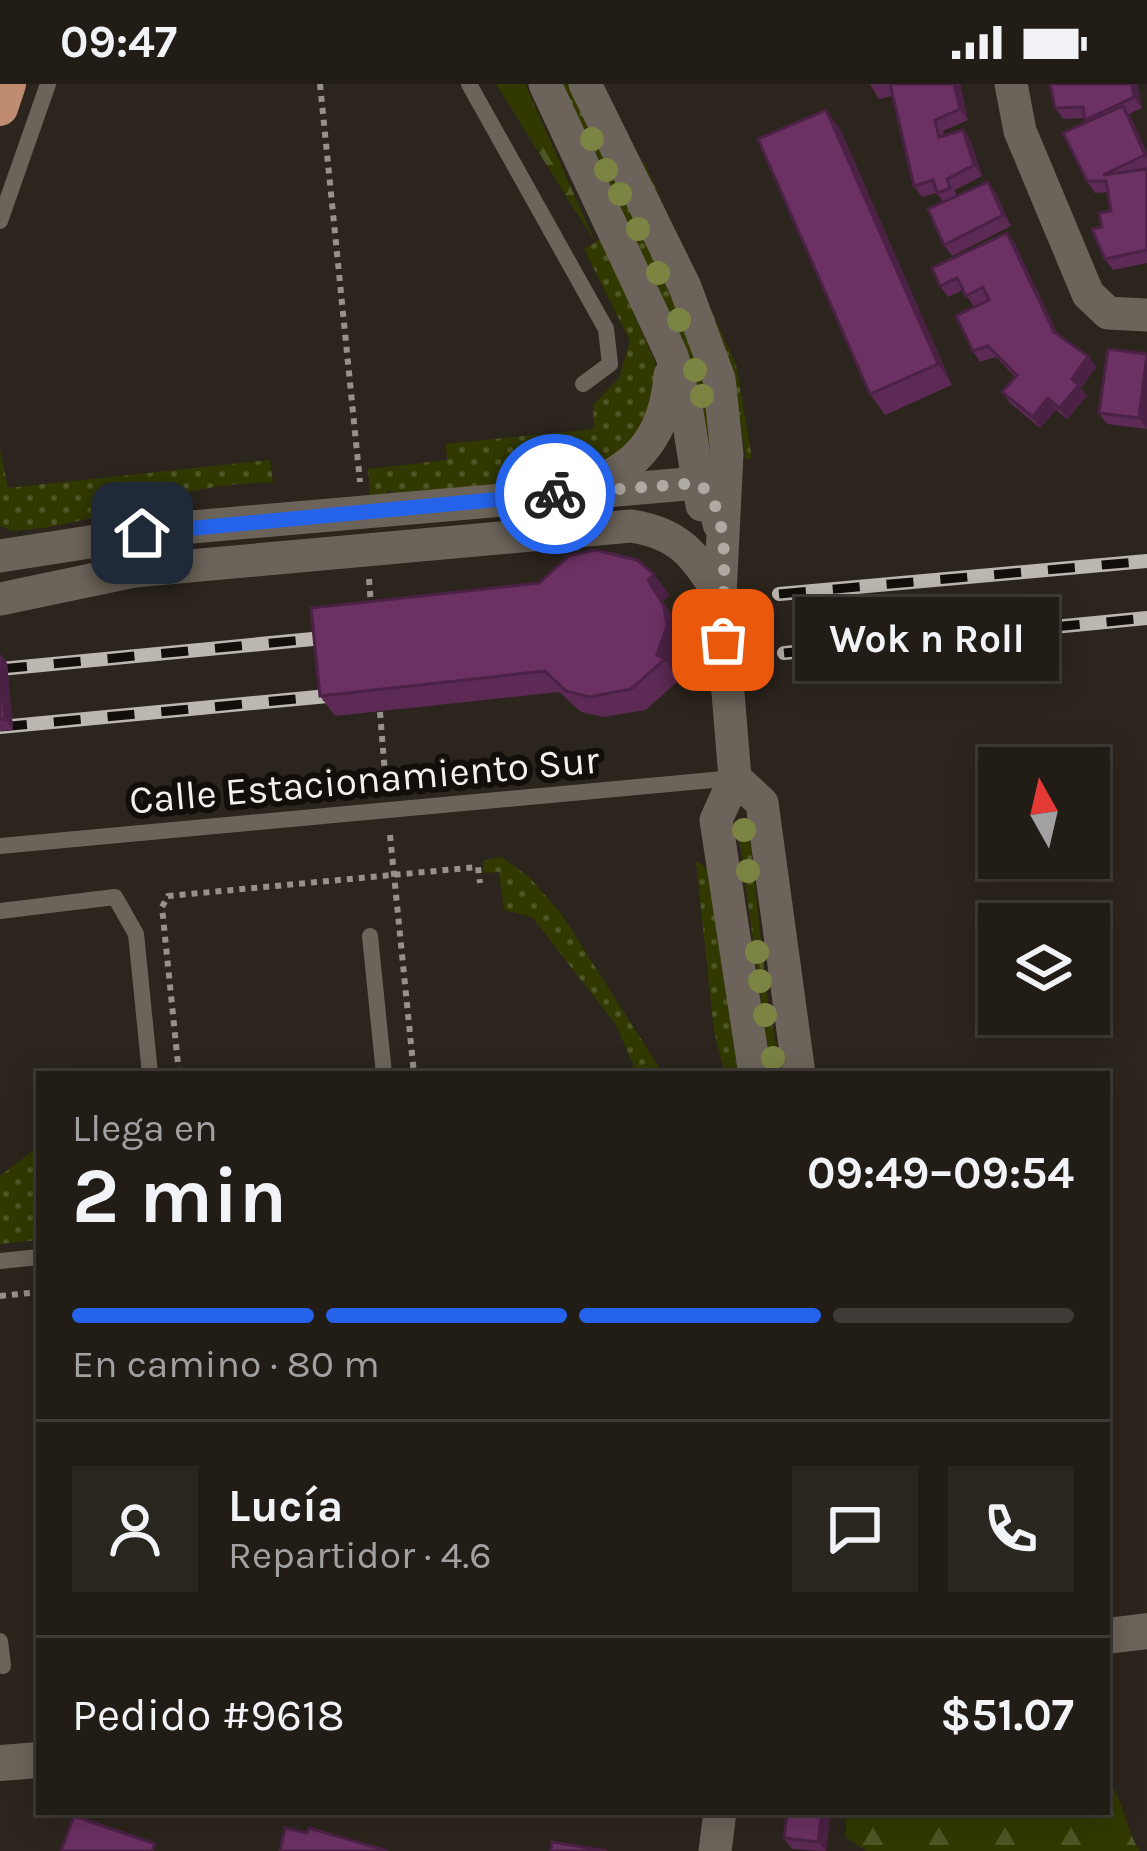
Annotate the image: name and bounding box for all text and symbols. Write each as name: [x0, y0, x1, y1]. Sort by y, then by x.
text: 09:47: [60, 16, 177, 68]
courier: [495, 434, 615, 554]
icon: bike: [522, 461, 588, 527]
pin: [91, 482, 193, 584]
icon: home: [109, 500, 175, 566]
pin: [672, 589, 774, 691]
callout: Wok n Roll: [795, 598, 1059, 682]
icon: bag: [690, 607, 756, 673]
text: Wok n Roll: [829, 616, 1025, 662]
street label: Calle Estacionamiento Sur: [127, 736, 602, 823]
north arrow: [978, 747, 1110, 879]
map controls: [978, 747, 1110, 1035]
button: layers: [978, 903, 1110, 1035]
text: Llega en: [72, 1105, 218, 1151]
text: 09:49–09:54: [807, 1147, 1074, 1199]
text: 2 min: [72, 1150, 287, 1242]
text: En camino · 80 m: [72, 1341, 380, 1387]
button: person: [72, 1466, 198, 1592]
button: chat: [792, 1466, 918, 1592]
button: phone: [948, 1466, 1074, 1592]
text: Lucía: [228, 1480, 343, 1532]
text: Repartidor · 4.6: [228, 1532, 492, 1578]
text: Pedido #9618: [72, 1689, 345, 1741]
text: $51.07: [940, 1689, 1074, 1741]

